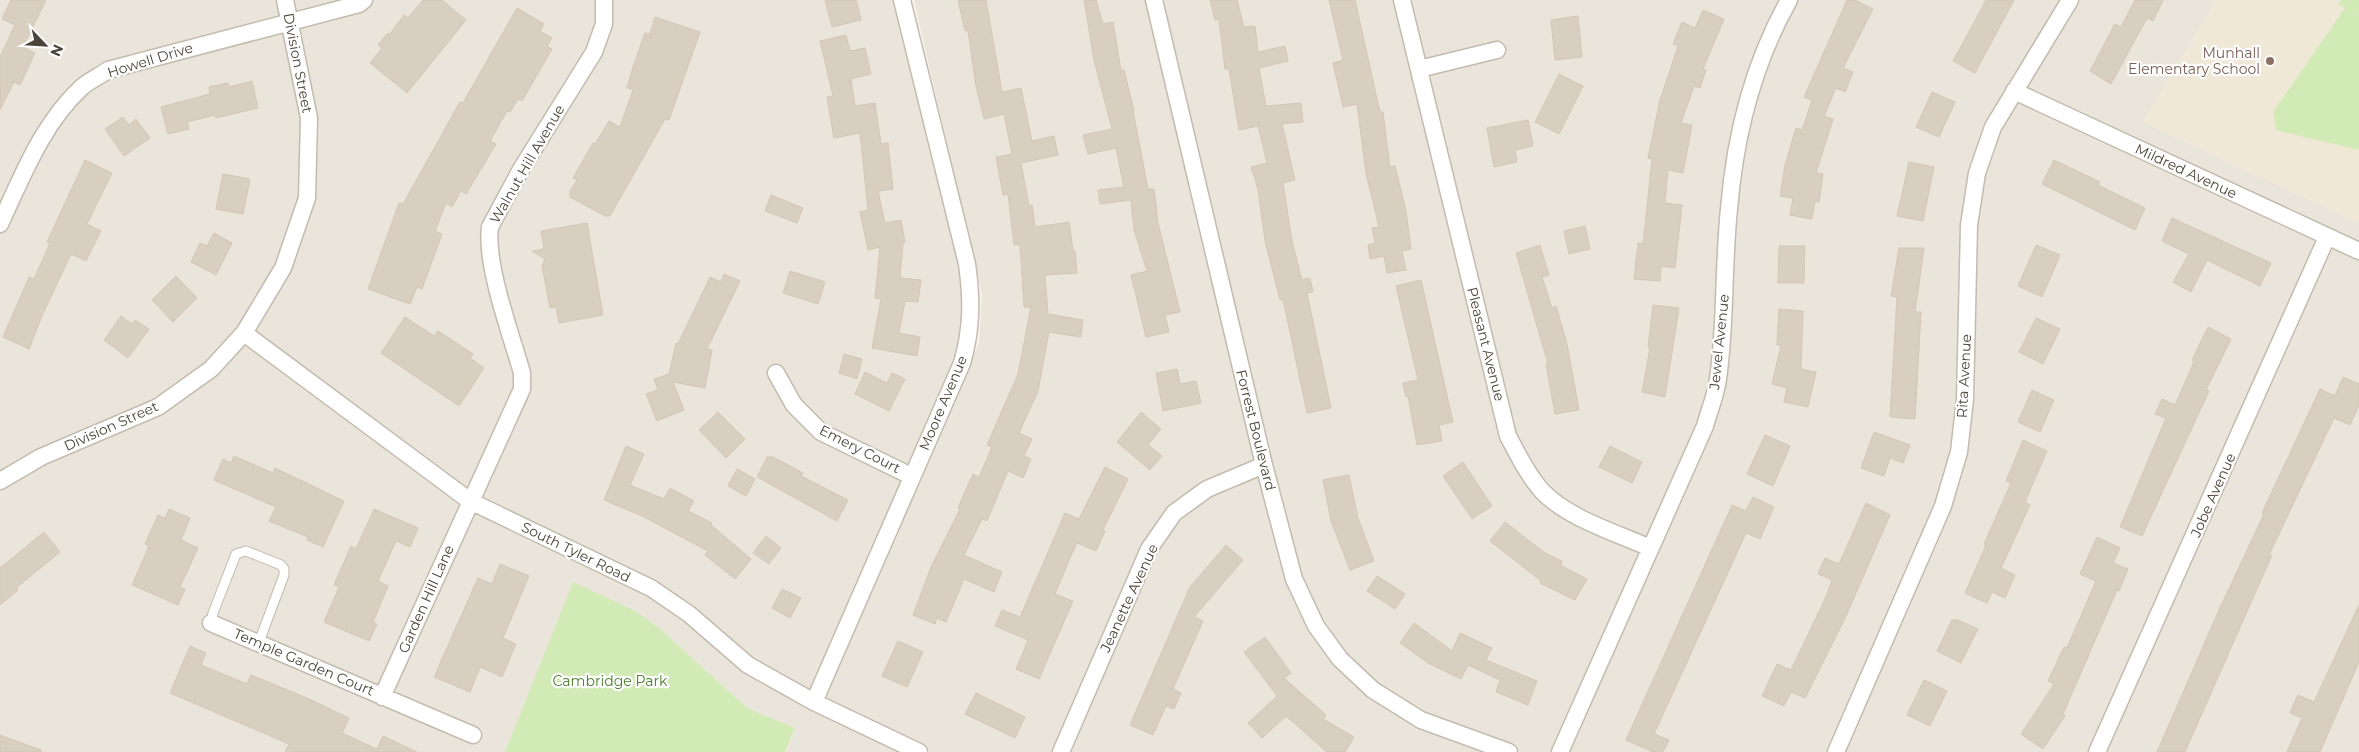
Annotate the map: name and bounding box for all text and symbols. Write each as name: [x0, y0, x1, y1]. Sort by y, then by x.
street label: Division Street: [279, 11, 317, 115]
north arrow: [20, 20, 70, 70]
street label: Howell Drive: [105, 38, 195, 82]
text: N: [46, 42, 67, 59]
place label: Munhall Elementary School: [2128, 44, 2260, 78]
marker: Munhall Elementary School: [2264, 55, 2276, 67]
street label: Walnut Hill Avenue: [486, 101, 568, 227]
street label: Mildred Avenue: [2132, 140, 2240, 202]
street label: Pleasant Avenue: [1463, 285, 1509, 403]
street label: Jewel Avenue: [1705, 293, 1733, 392]
street label: Rita Avenue: [1953, 334, 1975, 418]
street label: Moore Avenue: [915, 353, 971, 453]
street label: Forrest Boulevard: [1232, 368, 1280, 492]
street label: Division Street: [61, 397, 161, 455]
street label: Emery Court: [816, 421, 904, 477]
street label: Jobe Avenue: [2186, 450, 2240, 541]
street label: South Tyler Road: [518, 518, 634, 586]
street label: Jeanette Avenue: [1096, 541, 1162, 656]
street label: Garden Hill Lane: [394, 542, 458, 656]
street label: Temple Garden Court: [231, 624, 377, 700]
park label: Cambridge Park: [553, 672, 668, 690]

